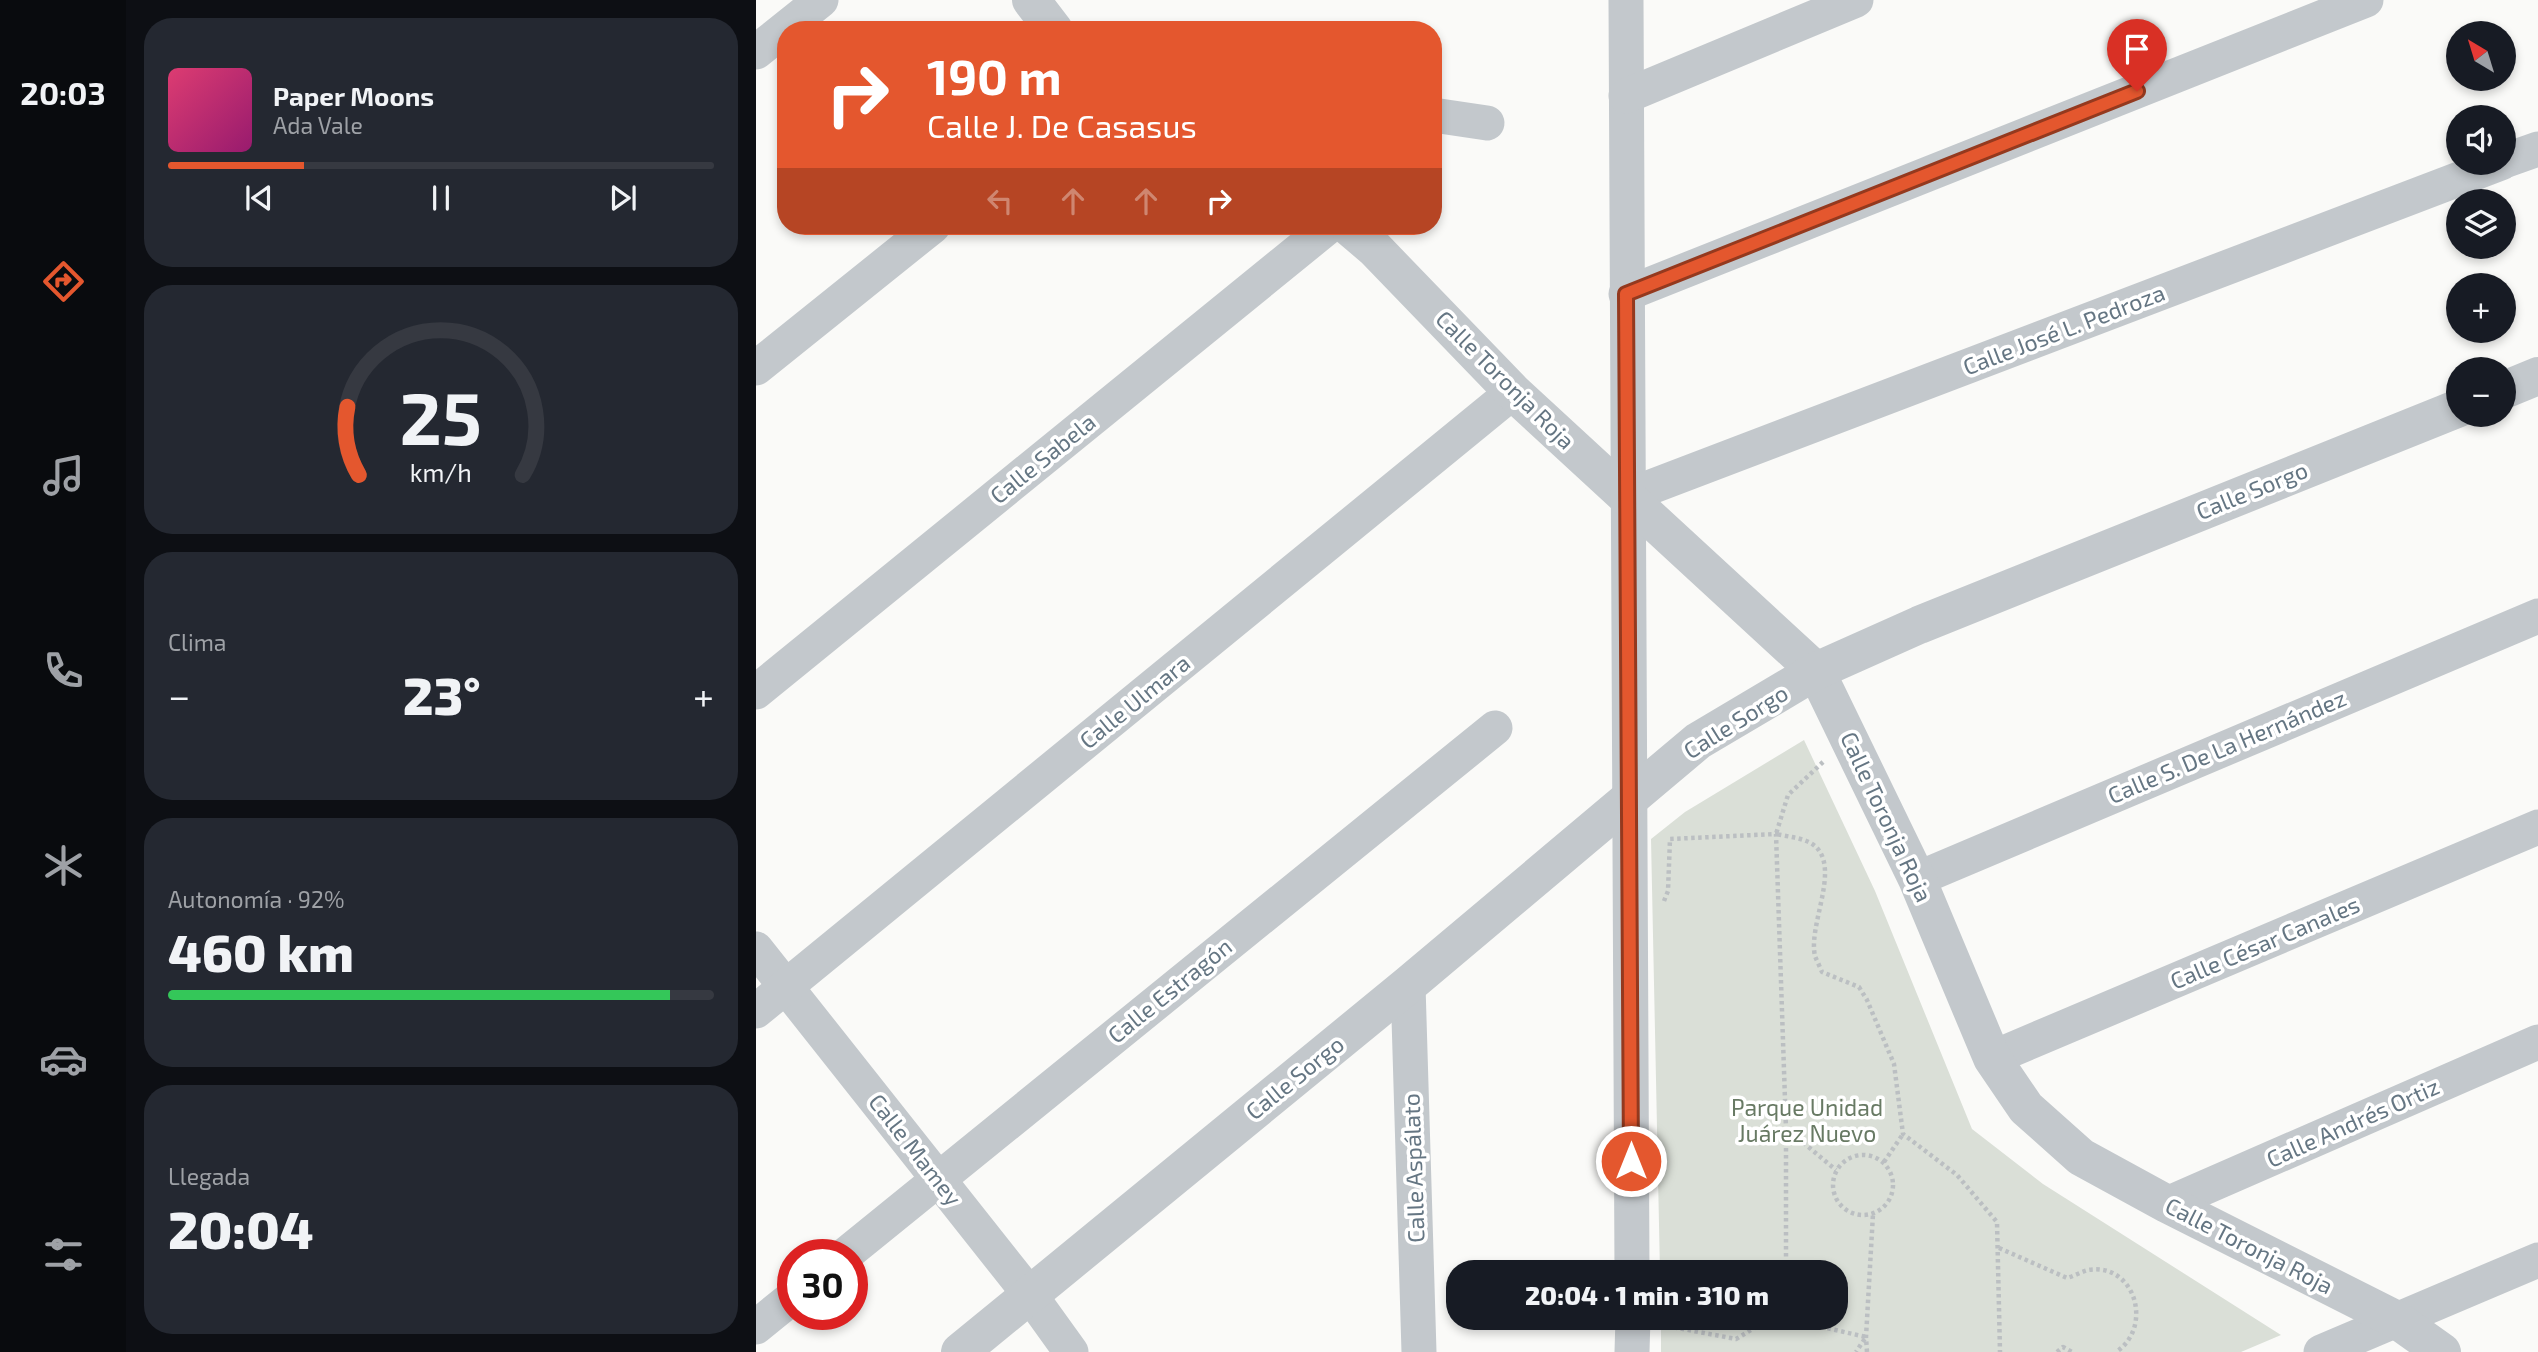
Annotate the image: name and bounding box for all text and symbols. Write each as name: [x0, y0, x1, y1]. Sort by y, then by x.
pin: [2107, 19, 2167, 91]
north arrow: [2446, 21, 2516, 91]
map controls: [2446, 21, 2516, 427]
icon: arrive: [2118, 30, 2156, 68]
text: 190 m: [927, 46, 1062, 105]
icon: right: [812, 49, 903, 140]
text: 20:03: [20, 73, 106, 111]
text: Paper Moons: [273, 80, 434, 111]
button: sound: [2446, 105, 2516, 175]
text: Calle J. De Casasus: [927, 106, 1197, 144]
text: Ada Vale: [273, 111, 363, 139]
icon: previous: [240, 179, 278, 217]
icon: pause: [422, 179, 460, 217]
icon: next: [604, 179, 642, 217]
icon: left: [981, 182, 1019, 220]
icon: ahead: [1054, 182, 1092, 220]
icon: ahead: [1127, 182, 1165, 220]
icon: right: [1200, 182, 1238, 220]
button: layers: [2446, 189, 2516, 259]
icon: directions: [39, 257, 88, 306]
button: +: [2446, 273, 2516, 343]
street label: Calle José L. Pedroza: [1959, 278, 2169, 380]
street label: Calle Toronja Roja: [1431, 304, 1581, 454]
button: −: [2446, 357, 2516, 427]
text: 25: [400, 373, 482, 461]
street label: Calle Sabela: [984, 407, 1101, 509]
icon: music: [39, 451, 88, 500]
street label: Calle Sorgo: [2192, 455, 2311, 525]
text: km/h: [410, 457, 472, 487]
text: Clima: [168, 628, 226, 656]
icon: phone: [39, 646, 88, 695]
street label: Calle Ulmara: [1074, 648, 1195, 754]
text: 23°: [403, 663, 481, 725]
text: −: [168, 672, 190, 718]
text: +: [693, 672, 714, 718]
street label: Calle Sorgo: [1678, 678, 1793, 764]
street label: Calle S. De La Hernández: [2103, 683, 2350, 809]
street label: Calle Toronja Roja: [1835, 727, 1939, 906]
icon: climate: [39, 841, 88, 890]
text: Autonomía · 92%: [168, 885, 345, 913]
street label: Calle César Canales: [2166, 890, 2364, 995]
text: 460 km: [168, 920, 354, 982]
street label: Calle Estragón: [1102, 932, 1237, 1049]
street label: Calle Sorgo: [1240, 1029, 1349, 1125]
icon: car: [39, 1035, 88, 1084]
street label: Calle Andrés Ortiz: [2262, 1071, 2443, 1173]
street label: Calle Mamey: [863, 1088, 968, 1211]
street label: Calle Aspálato: [1396, 1093, 1430, 1243]
park label: Parque Unidad Juárez Nuevo: [1731, 1093, 1883, 1147]
position arrow: [1594, 1124, 1668, 1198]
text: Llegada: [168, 1162, 250, 1190]
street label: Calle Toronja Roja: [2161, 1191, 2338, 1299]
text: 20:04: [168, 1197, 314, 1259]
icon: filters: [39, 1230, 88, 1279]
speed limit sign: 30: [777, 1239, 868, 1330]
text: 20:04 · 1 min · 310 m: [1525, 1279, 1769, 1310]

